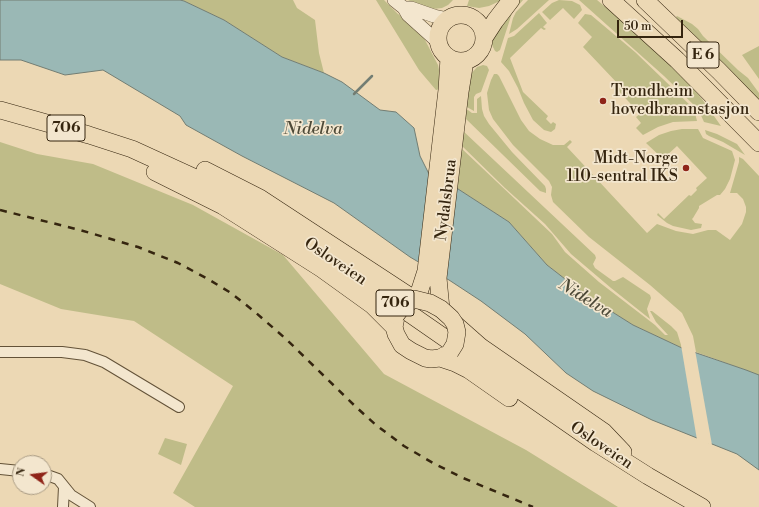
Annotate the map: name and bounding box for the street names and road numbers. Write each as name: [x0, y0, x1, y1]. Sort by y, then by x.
road number: E 6: [687, 42, 719, 68]
road number: 706: [47, 115, 85, 141]
street label: Nydalsbrua: [432, 158, 462, 242]
street label: Osloveien: [300, 234, 370, 290]
road number: 706: [376, 290, 414, 316]
street label: Osloveien: [566, 418, 636, 474]

